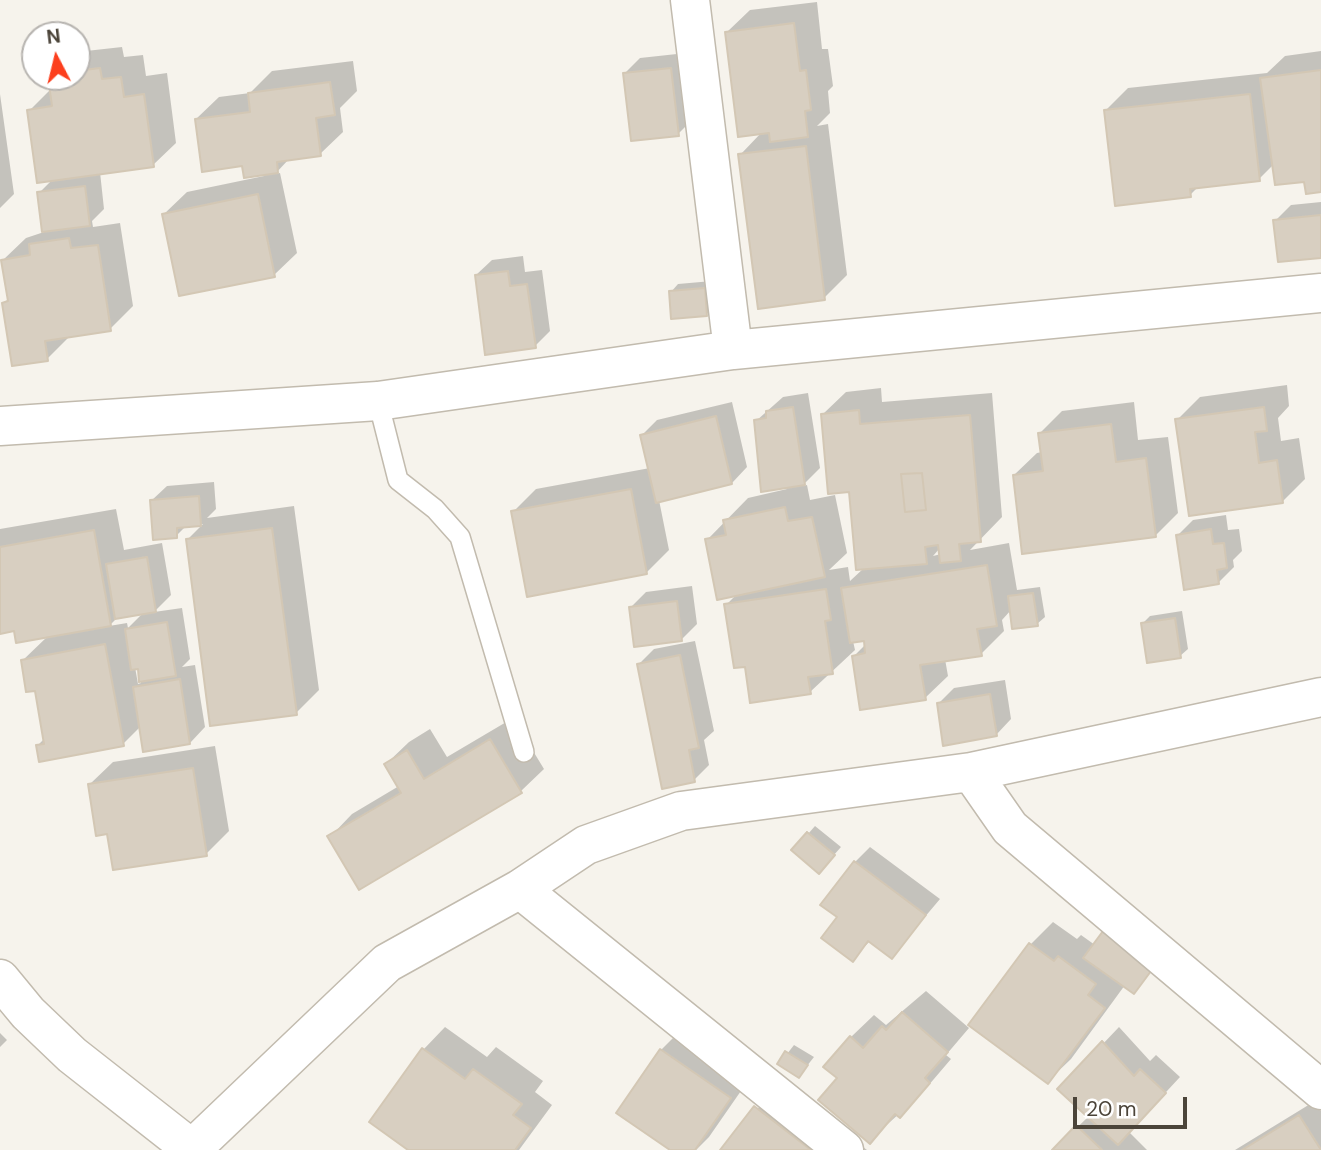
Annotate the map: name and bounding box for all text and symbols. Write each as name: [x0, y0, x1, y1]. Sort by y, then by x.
north arrow: [21, 21, 91, 91]
text: N: [45, 23, 62, 50]
scale bar: [1076, 1084, 1190, 1128]
text: 20 m: [1086, 1095, 1137, 1123]

